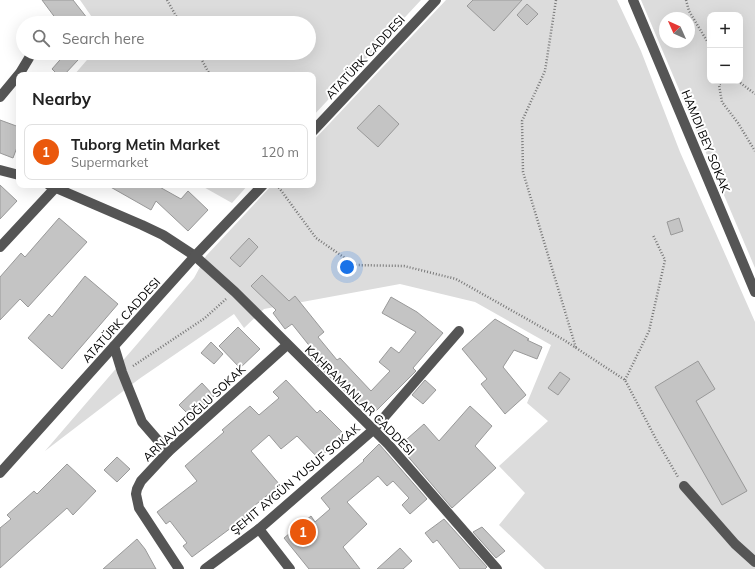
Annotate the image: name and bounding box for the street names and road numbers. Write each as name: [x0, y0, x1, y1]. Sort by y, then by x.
street label: ATATÜRK CADDESI: [322, 12, 408, 102]
street label: HAMDI BEY SOKAK: [679, 87, 734, 195]
street label: ATATÜRK CADDESI: [79, 274, 163, 366]
street label: KAHRAMANLAR CADDESI: [302, 342, 418, 458]
street label: ARNAVUTOĞLU SOKAK: [140, 361, 249, 464]
street label: ŞEHIT AYGÜN YUSUF SOKAK: [227, 420, 363, 538]

